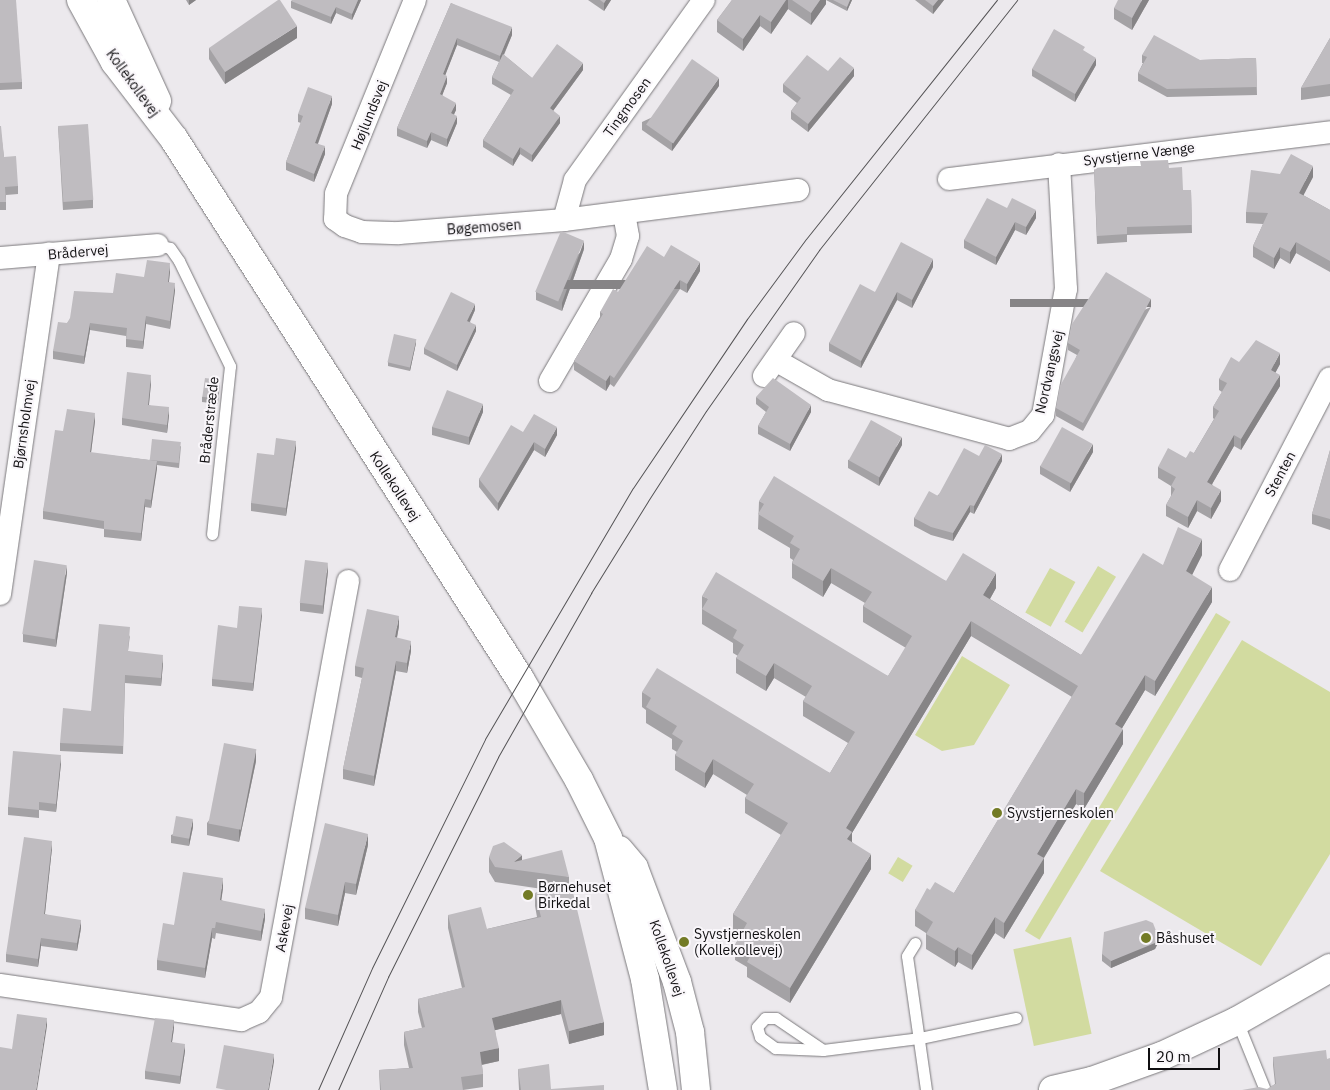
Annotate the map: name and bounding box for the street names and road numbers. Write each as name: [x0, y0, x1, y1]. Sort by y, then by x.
street label: Kollekollevej: [103, 46, 163, 120]
street label: Tingmosen: [600, 74, 654, 140]
street label: Højlundsvej: [347, 78, 391, 152]
street label: Syvstjerne Vænge: [1082, 139, 1196, 169]
street label: Bøgemosen: [446, 216, 522, 238]
street label: Brådervej: [47, 241, 109, 263]
street label: Nordvangsvej: [1031, 329, 1067, 415]
street label: Bråderstræde: [196, 376, 222, 464]
street label: Bjørnsholmvej: [9, 378, 39, 470]
street label: Kollekollevej: [366, 448, 424, 524]
street label: Stenten: [1261, 448, 1299, 500]
street label: Askevej: [272, 903, 296, 953]
street label: Kollekollevej: [646, 918, 688, 998]

